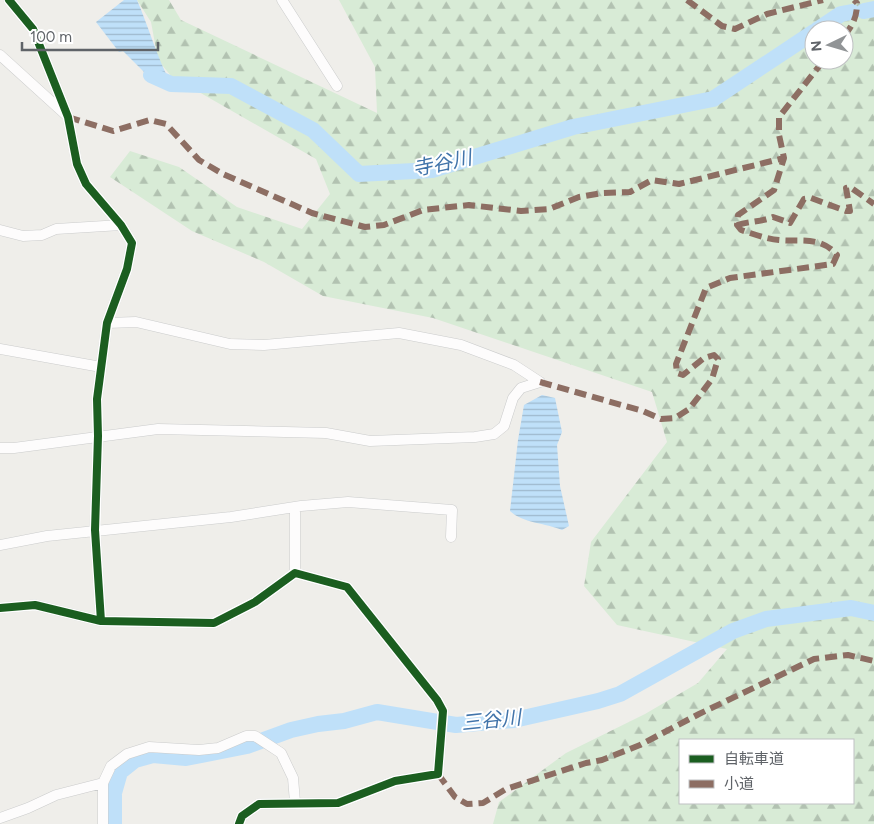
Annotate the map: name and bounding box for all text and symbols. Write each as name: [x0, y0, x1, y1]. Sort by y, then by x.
scale bar: [22, 20, 159, 52]
north arrow: [804, 20, 854, 70]
text: 100 m: [30, 28, 72, 46]
text: N: [808, 40, 825, 52]
water label: 寺谷川: [410, 145, 476, 181]
water label: 三谷川: [460, 705, 524, 735]
legend: [679, 739, 854, 804]
text: 自転車道: [724, 750, 784, 768]
text: 小道: [724, 775, 754, 793]

